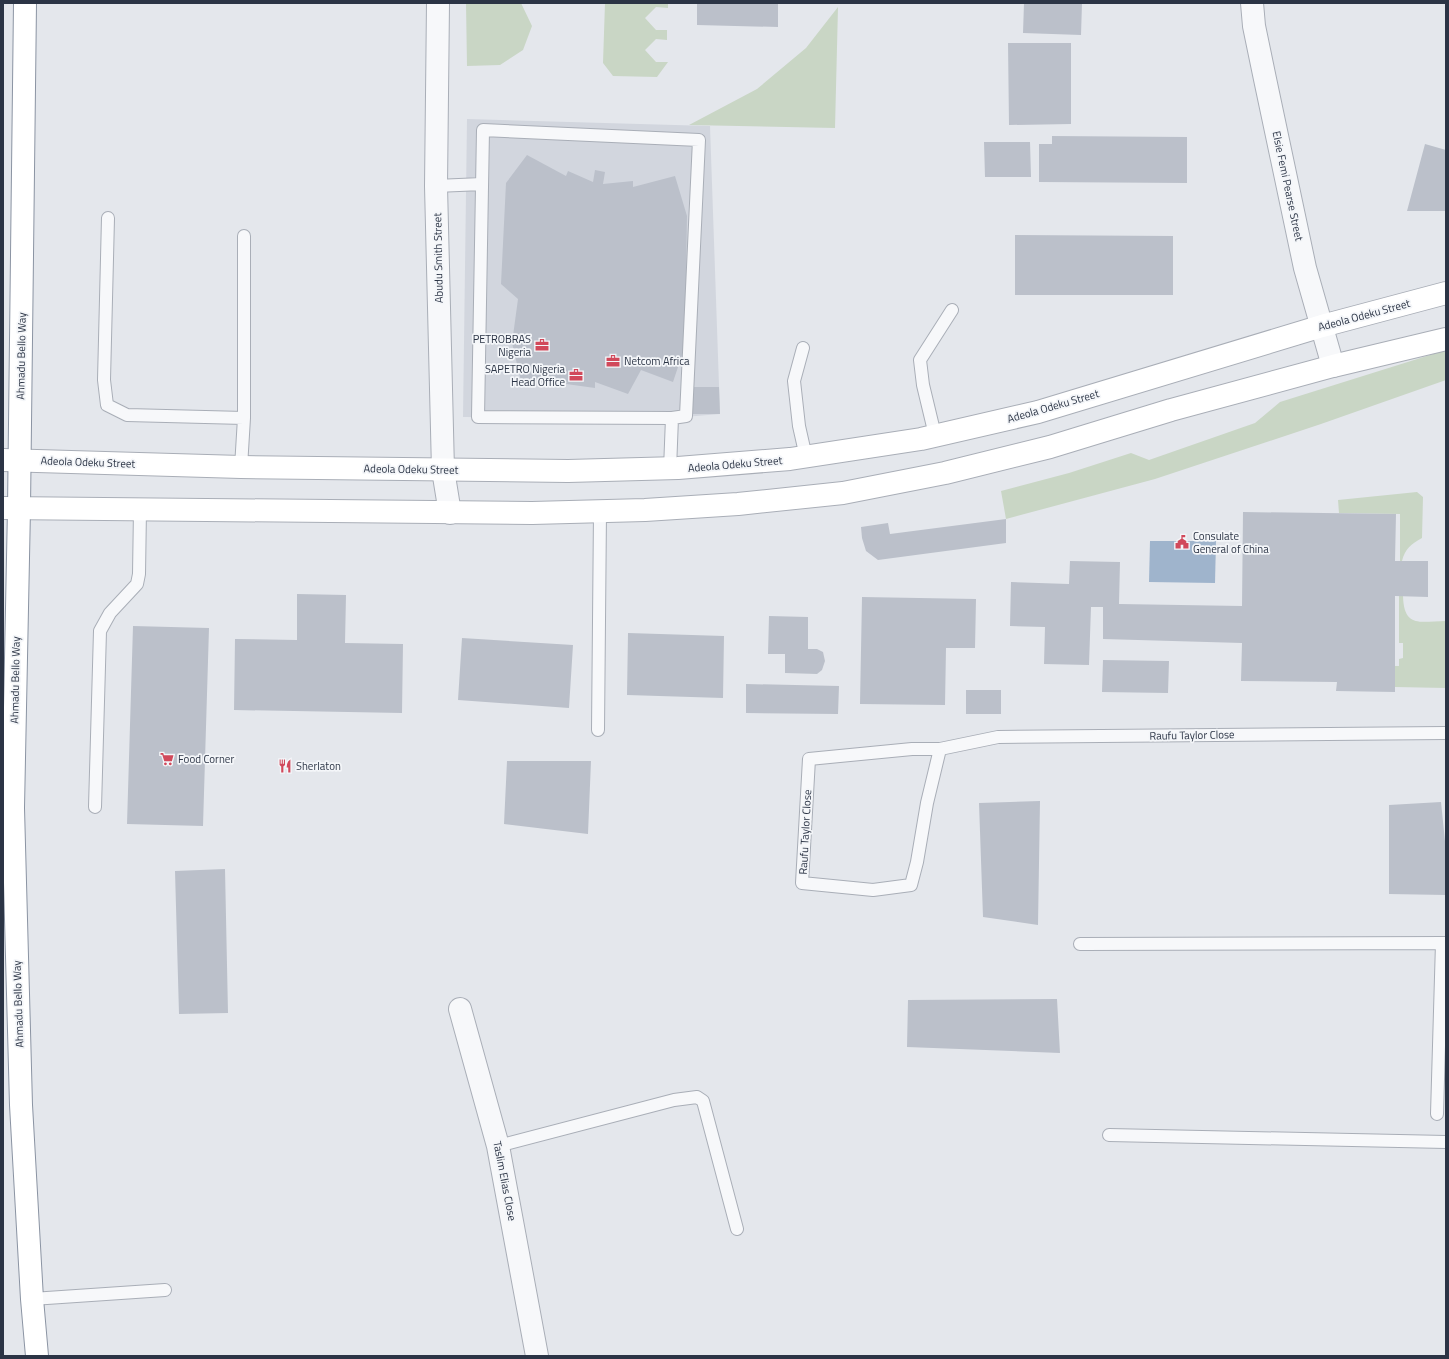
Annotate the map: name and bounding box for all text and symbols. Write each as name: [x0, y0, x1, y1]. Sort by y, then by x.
street label: Elsie Femi Pearse Street: [1269, 130, 1308, 243]
street label: Abudu Smith Street: [429, 213, 447, 303]
street label: Adeola Odeku Street: [1316, 295, 1412, 335]
street label: Ahmadu Bello Way: [12, 312, 30, 400]
place label: PETROBRAS Nigeria: [473, 331, 531, 360]
office icon: PETROBRAS Nigeria: [534, 337, 550, 353]
office icon: Netcom Africa: [605, 353, 621, 369]
place label: Netcom Africa: [624, 353, 690, 369]
place label: SAPETRO Nigeria Head Office: [485, 361, 565, 390]
office icon: SAPETRO Nigeria Head Office: [568, 367, 584, 383]
street label: Adeola Odeku Street: [1005, 385, 1101, 427]
street label: Adeola Odeku Street: [40, 452, 136, 472]
street label: Adeola Odeku Street: [687, 452, 783, 476]
street label: Adeola Odeku Street: [364, 460, 459, 478]
place label: Consulate General of China: [1193, 528, 1269, 557]
public building icon: Consulate General of China: [1174, 534, 1190, 550]
street label: Ahmadu Bello Way: [6, 636, 24, 724]
street label: Raufu Taylor Close: [1149, 726, 1235, 744]
supermarket icon: Food Corner: [159, 751, 175, 767]
place label: Food Corner: [178, 751, 234, 767]
restaurant icon: Sherlaton: [277, 758, 293, 774]
place label: Sherlaton: [296, 758, 341, 774]
street label: Raufu Taylor Close: [795, 789, 815, 875]
street label: Ahmadu Bello Way: [8, 959, 28, 1048]
street label: Taslim Elias Close: [489, 1140, 521, 1223]

